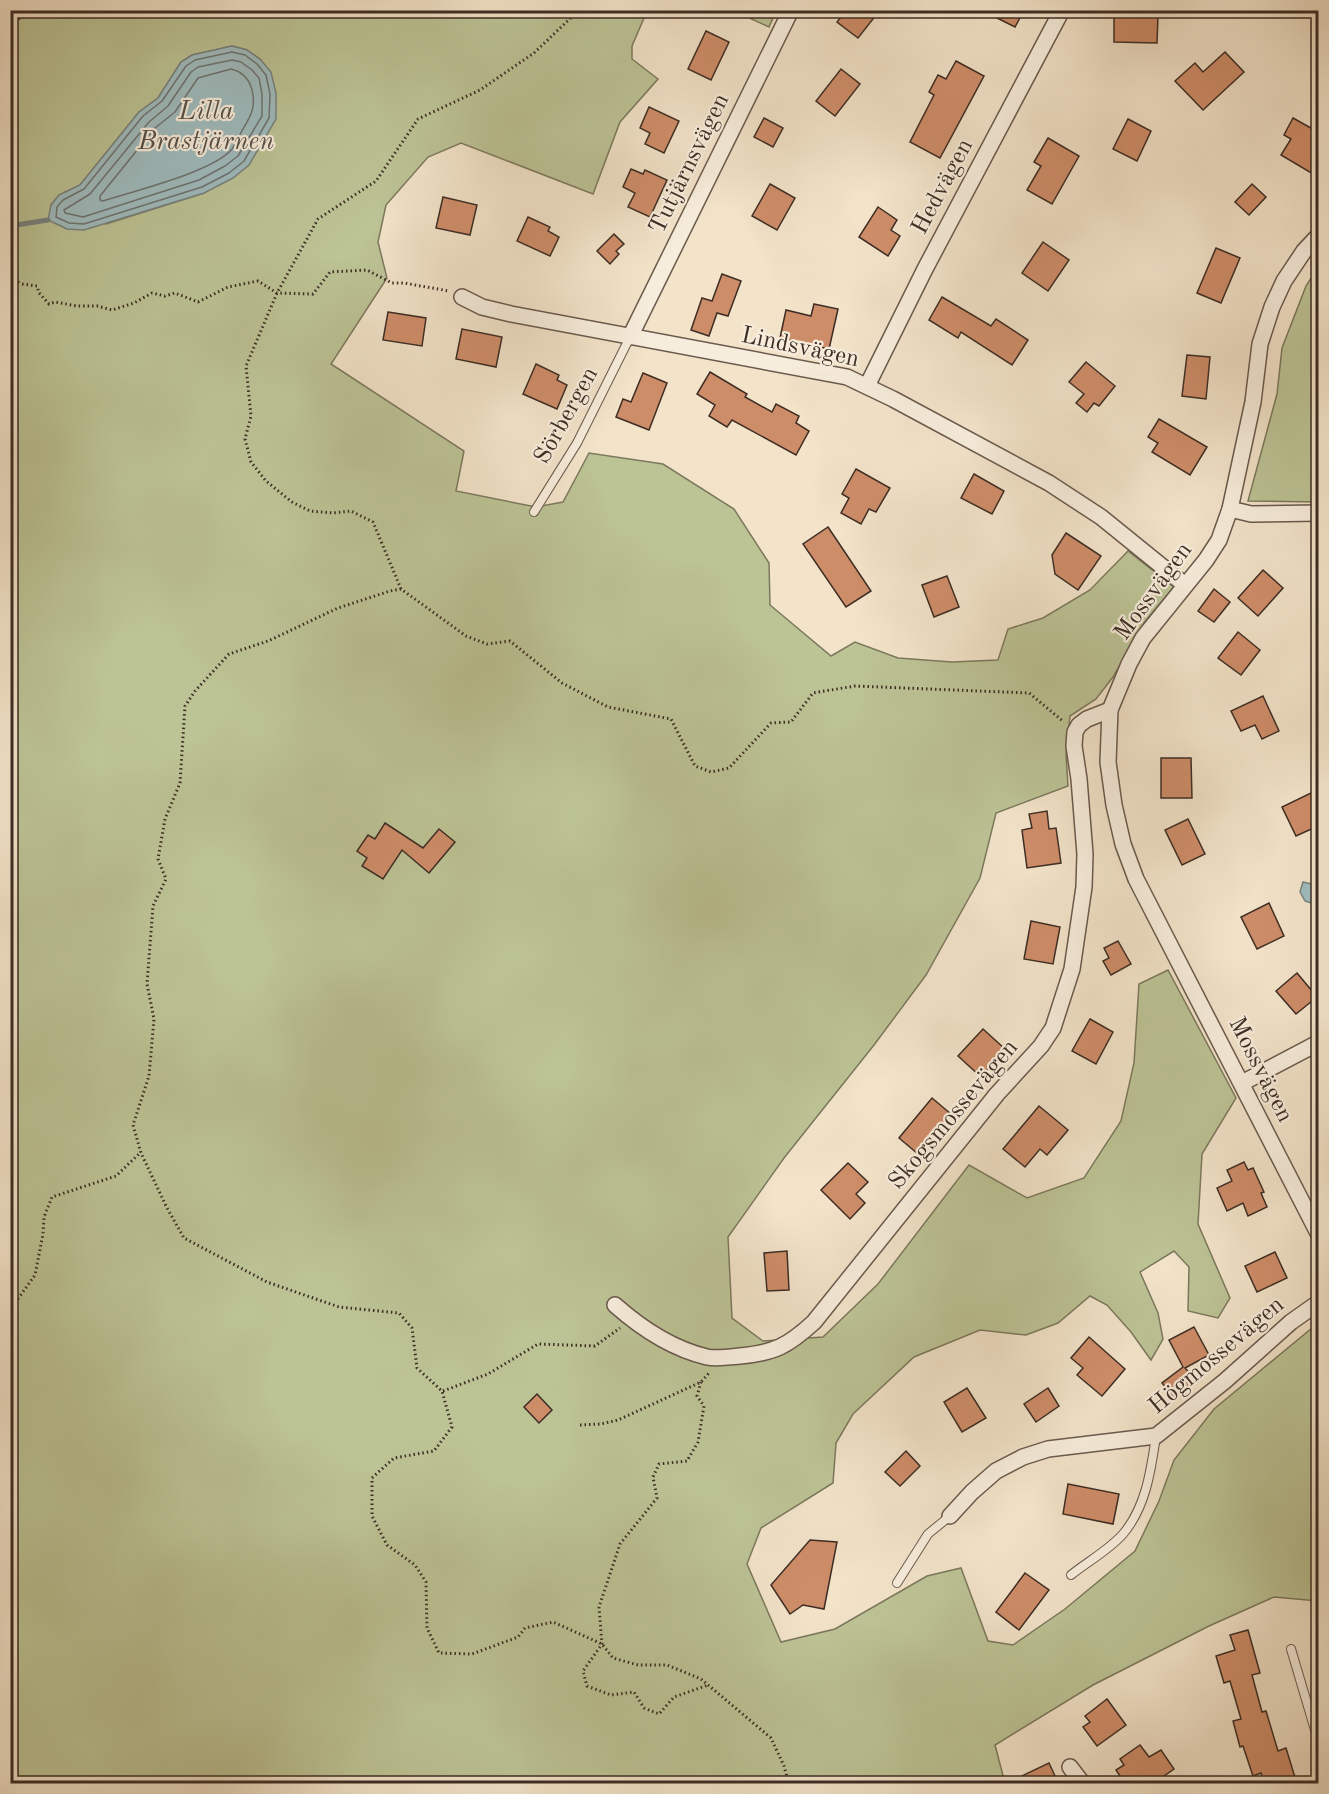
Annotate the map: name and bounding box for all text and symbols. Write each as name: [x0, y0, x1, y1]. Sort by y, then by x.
street label: Tutjärnsvägen: [646, 90, 734, 238]
water label: Lilla Brastjärnen: [137, 99, 274, 155]
street label: Hedvägen: [908, 135, 978, 239]
street label: Lindsvägen: [739, 324, 861, 372]
street label: Sörbergen: [531, 363, 603, 469]
street label: Mossvägen: [1111, 539, 1197, 645]
street label: Mossvägen: [1223, 1014, 1297, 1126]
street label: Skogsmossevägen: [885, 1036, 1023, 1194]
street label: Högmossevägen: [1145, 1293, 1289, 1419]

